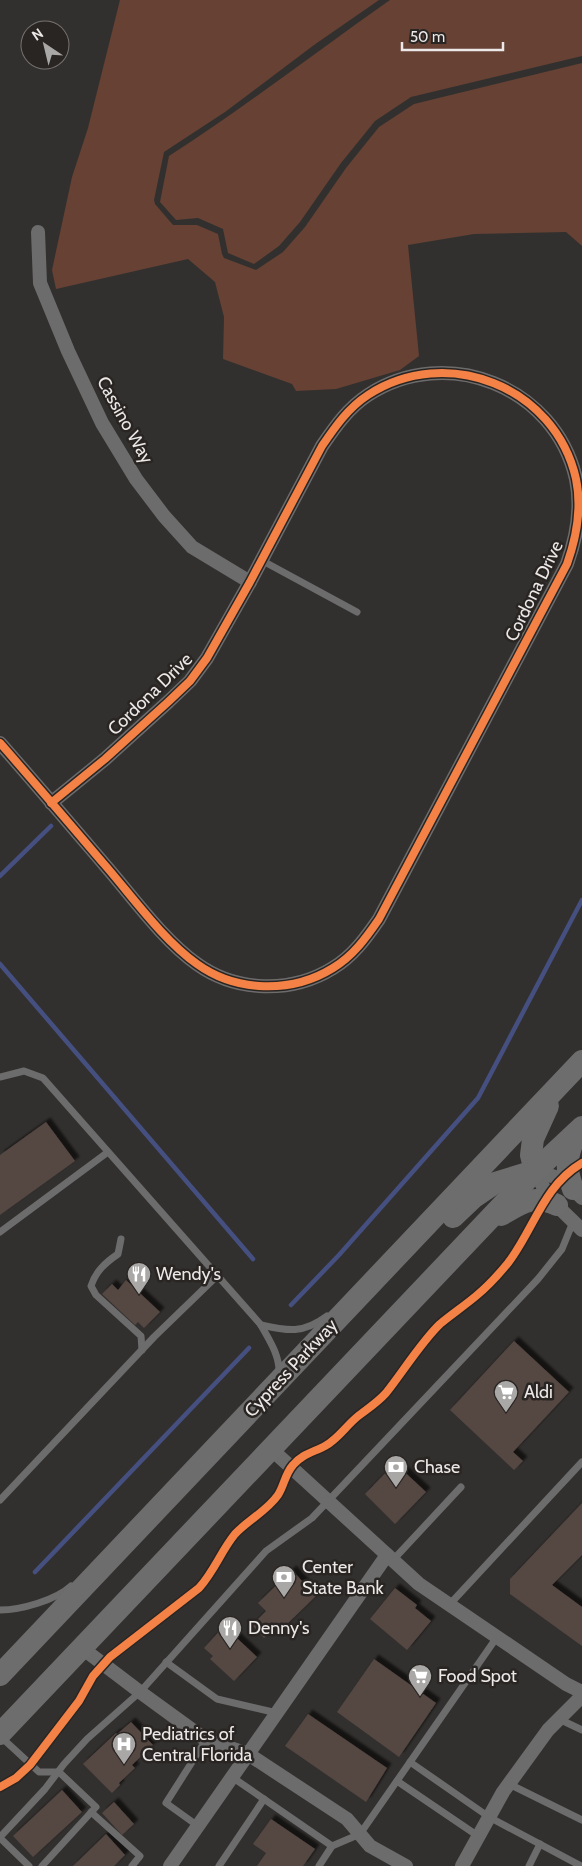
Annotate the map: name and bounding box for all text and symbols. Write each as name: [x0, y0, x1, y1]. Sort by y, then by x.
north arrow: [20, 20, 70, 70]
scale bar: [402, 20, 503, 52]
text: N: [28, 24, 47, 45]
text: 50 m: [410, 28, 445, 46]
street label: Cassino Way: [92, 373, 158, 467]
street label: Cordona Drive: [500, 537, 568, 645]
street label: Cordona Drive: [103, 648, 197, 740]
restaurant icon: Wendy's: [126, 1261, 152, 1295]
place label: Wendy's: [156, 1263, 221, 1285]
street label: Cypress Parkway: [240, 1314, 342, 1422]
supermarket icon: Aldi: [493, 1379, 519, 1413]
place label: Aldi: [524, 1381, 553, 1403]
bank icon: Chase: [383, 1454, 409, 1488]
place label: Chase: [414, 1456, 460, 1478]
place label: Center State Bank: [302, 1556, 384, 1599]
bank icon: Center State Bank: [271, 1564, 297, 1598]
restaurant icon: Denny's: [217, 1615, 243, 1649]
place label: Denny's: [248, 1617, 310, 1639]
supermarket icon: Food Spot: [407, 1663, 433, 1697]
place label: Food Spot: [438, 1665, 517, 1687]
place label: Pediatrics of Central Florida: [142, 1723, 253, 1766]
hospital icon: Pediatrics of Central Florida: [111, 1731, 137, 1765]

